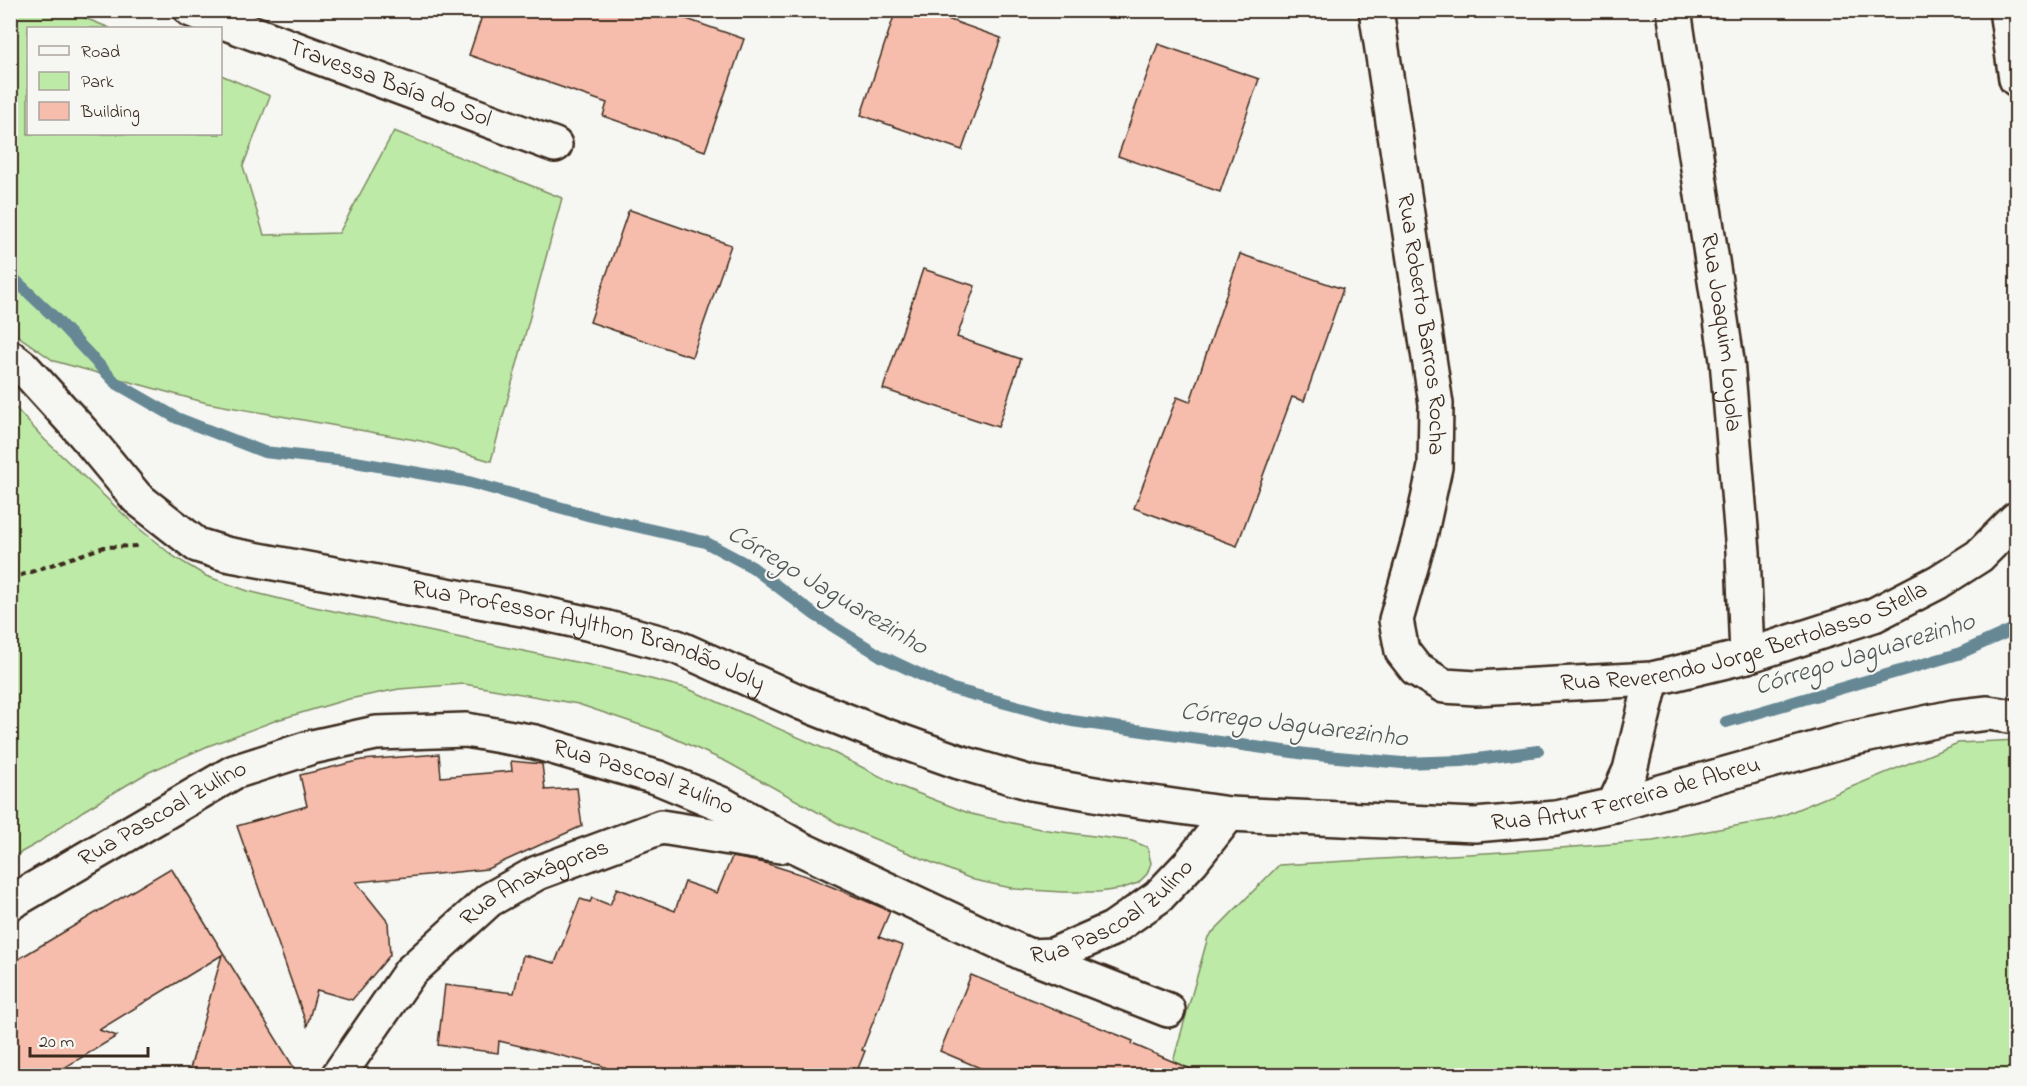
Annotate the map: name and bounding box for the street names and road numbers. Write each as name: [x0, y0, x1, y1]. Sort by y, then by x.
street label: Travessa Baía do Sol: [283, 30, 496, 137]
street label: Rua Roberto Barros Rocha: [1387, 191, 1454, 456]
street label: Rua Joaquim Loyola: [1691, 231, 1750, 433]
street label: Rua Professor Aylthon Brandão Joly: [409, 571, 771, 703]
street label: Rua Reverendo Jorge Bertolasso Stella: [1560, 573, 1934, 701]
street label: Rua Pascoal Zulino: [549, 731, 741, 825]
street label: Rua Artur Ferreira de Abreu: [1490, 747, 1764, 841]
street label: Rua Pascoal Zulino: [72, 752, 251, 877]
street label: Rua Anaxágoras: [452, 830, 614, 936]
street label: Rua Pascoal Zulino: [1029, 851, 1202, 973]

